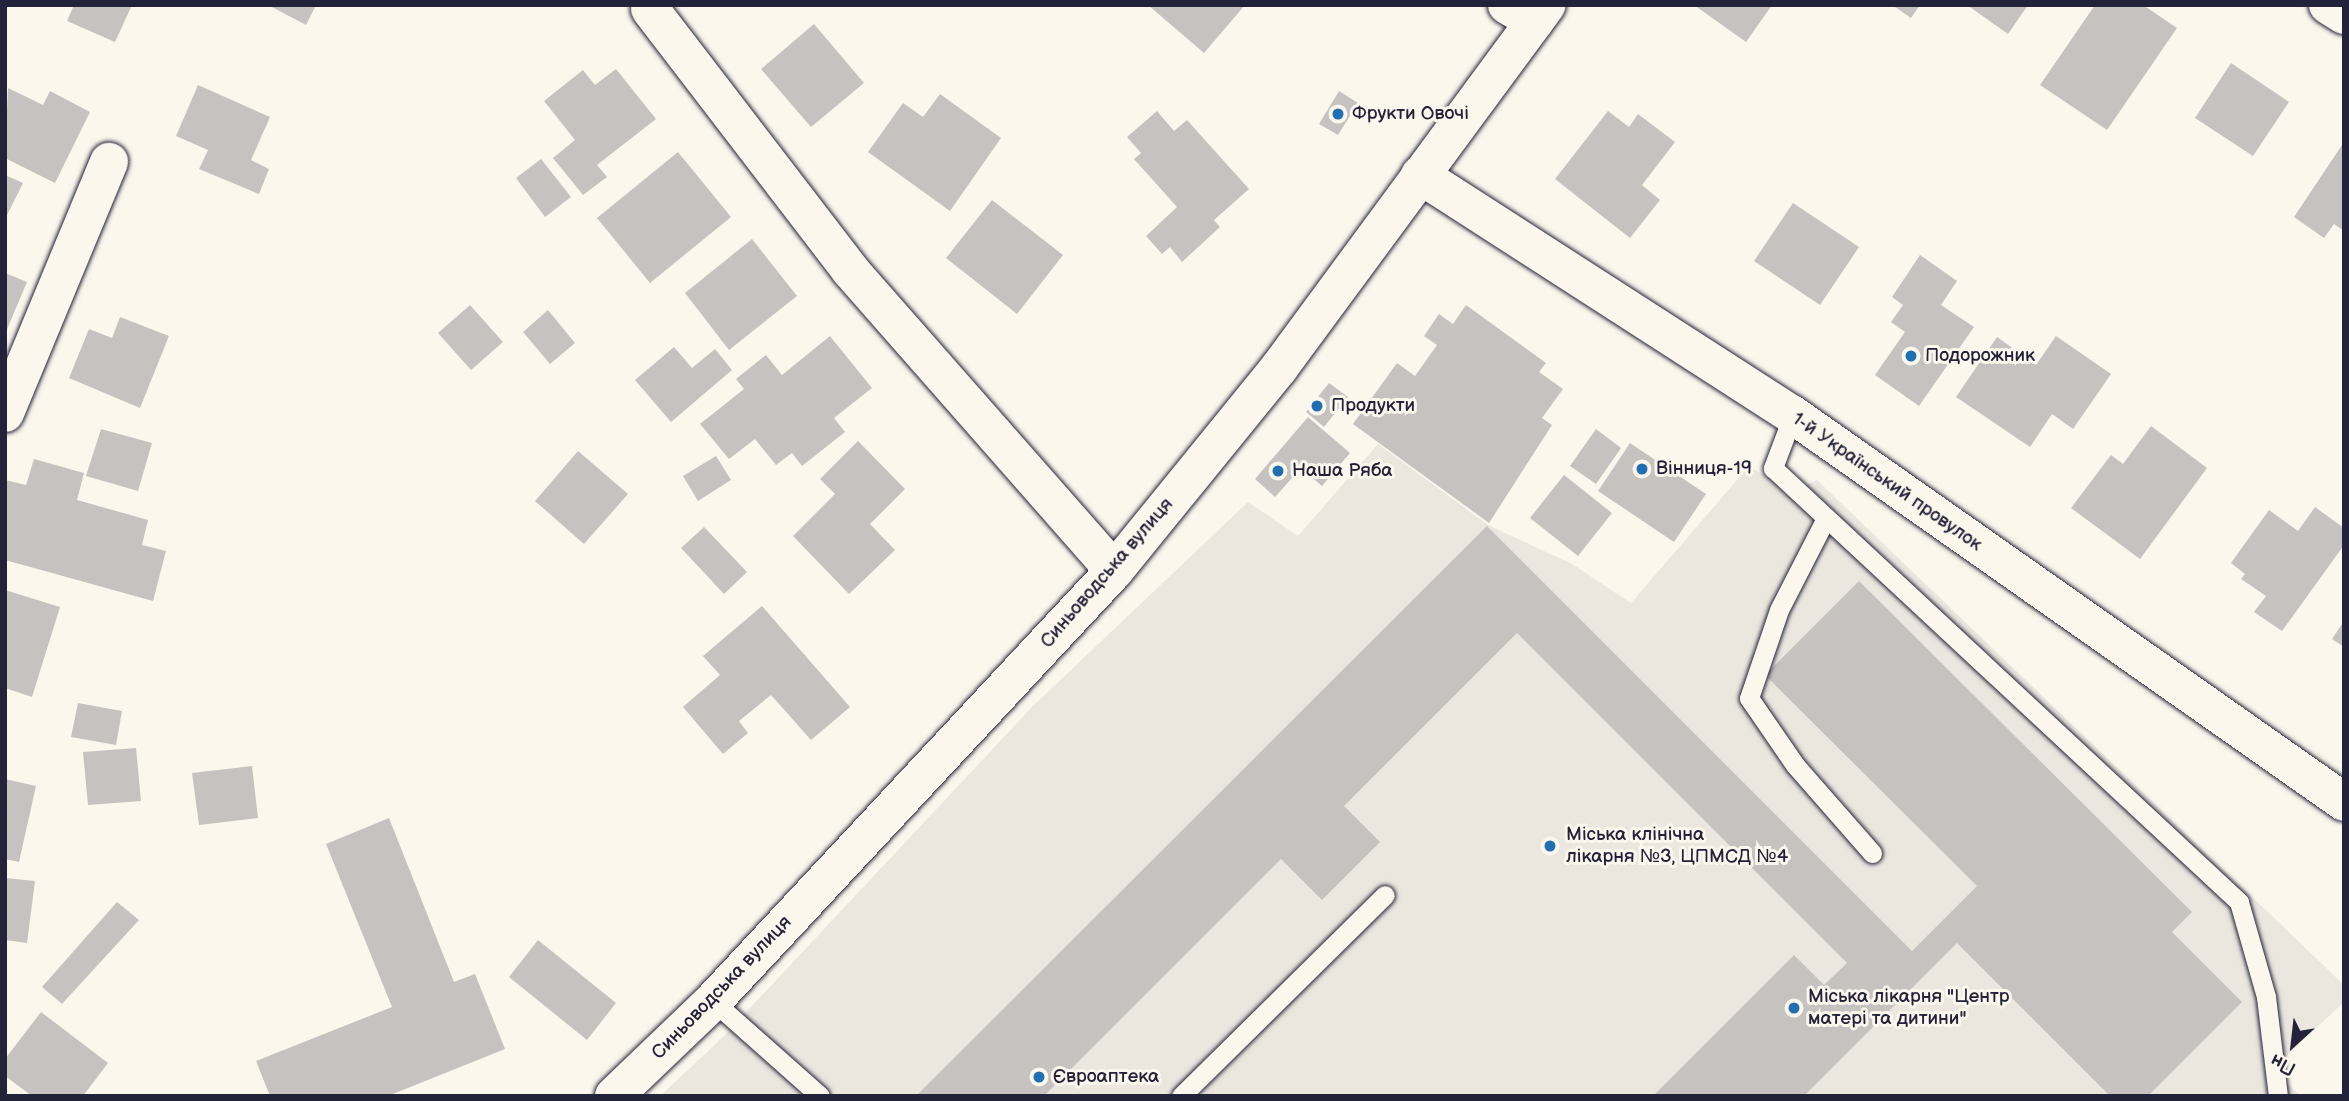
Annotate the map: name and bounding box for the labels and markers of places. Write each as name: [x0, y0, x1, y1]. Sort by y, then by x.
place label: Фрукти Овочі: [1352, 103, 1469, 125]
marker: Фрукти Овочі: [1330, 106, 1346, 122]
place label: Подорожник: [1925, 345, 2035, 367]
marker: Подорожник: [1903, 348, 1919, 364]
place label: Продукти: [1331, 395, 1415, 417]
marker: Продукти: [1309, 398, 1325, 414]
place label: Вінниця-19: [1656, 458, 1752, 480]
place label: Наша Ряба: [1292, 460, 1393, 482]
marker: Вінниця-19: [1634, 461, 1650, 477]
marker: Наша Ряба: [1270, 463, 1286, 479]
place label: Міська клінічна лікарня №3, ЦПМСД №4: [1566, 824, 1788, 868]
marker: Міська клінічна лікарня №3, ЦПМСД №4: [1540, 836, 1560, 856]
place label: Міська лікарня "Центр матері та дитини": [1808, 986, 2010, 1030]
marker: Міська лікарня "Центр матері та дитини": [1786, 1000, 1802, 1016]
place label: Євроаптека: [1053, 1066, 1159, 1088]
marker: Євроаптека: [1031, 1069, 1047, 1085]

